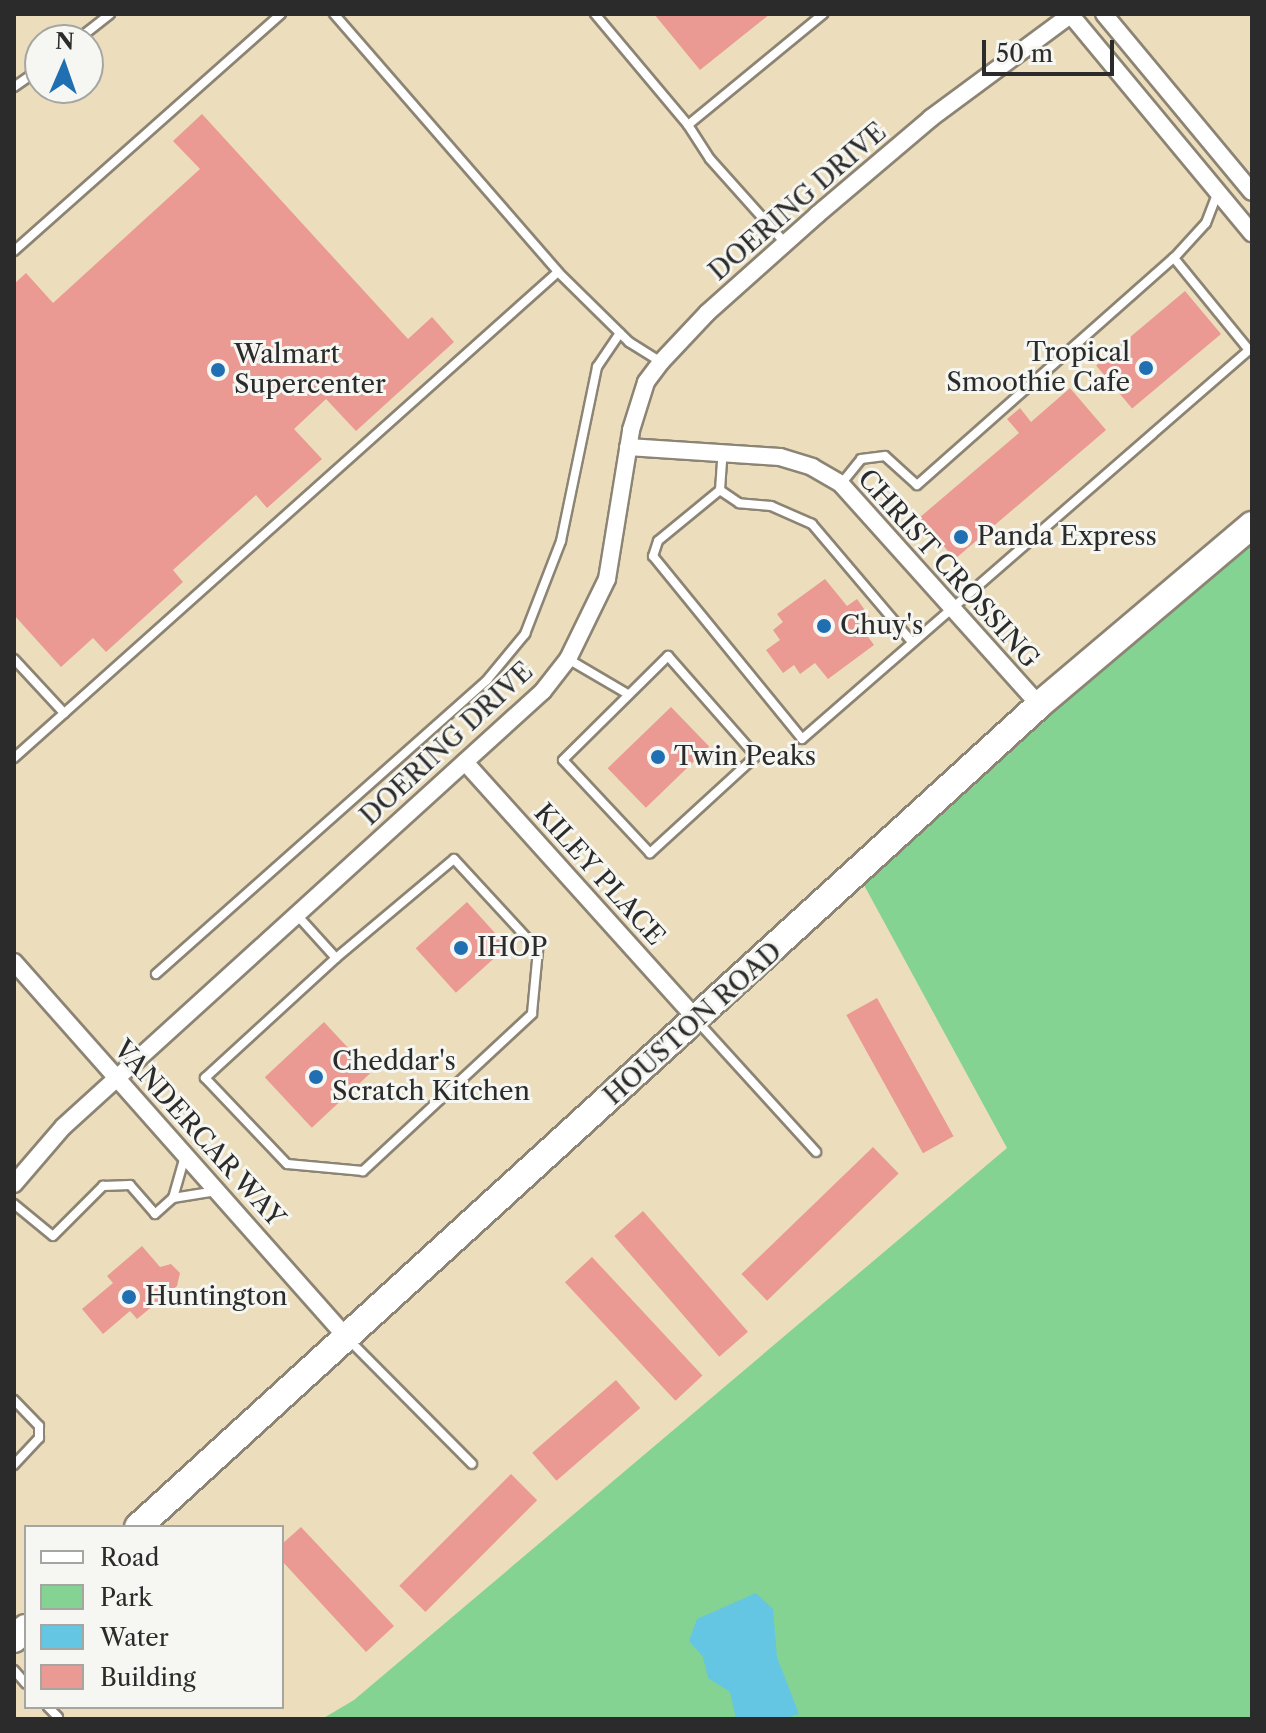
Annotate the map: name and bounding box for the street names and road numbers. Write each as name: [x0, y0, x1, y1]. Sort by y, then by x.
street label: DOERING DRIVE: [703, 117, 893, 287]
street label: CHRIST CROSSING: [851, 463, 1045, 675]
street label: DOERING DRIVE: [354, 656, 540, 832]
street label: KILEY PLACE: [527, 797, 671, 953]
street label: HOUSTON ROAD: [598, 936, 788, 1112]
street label: VANDERCAR WAY: [106, 1034, 292, 1234]

